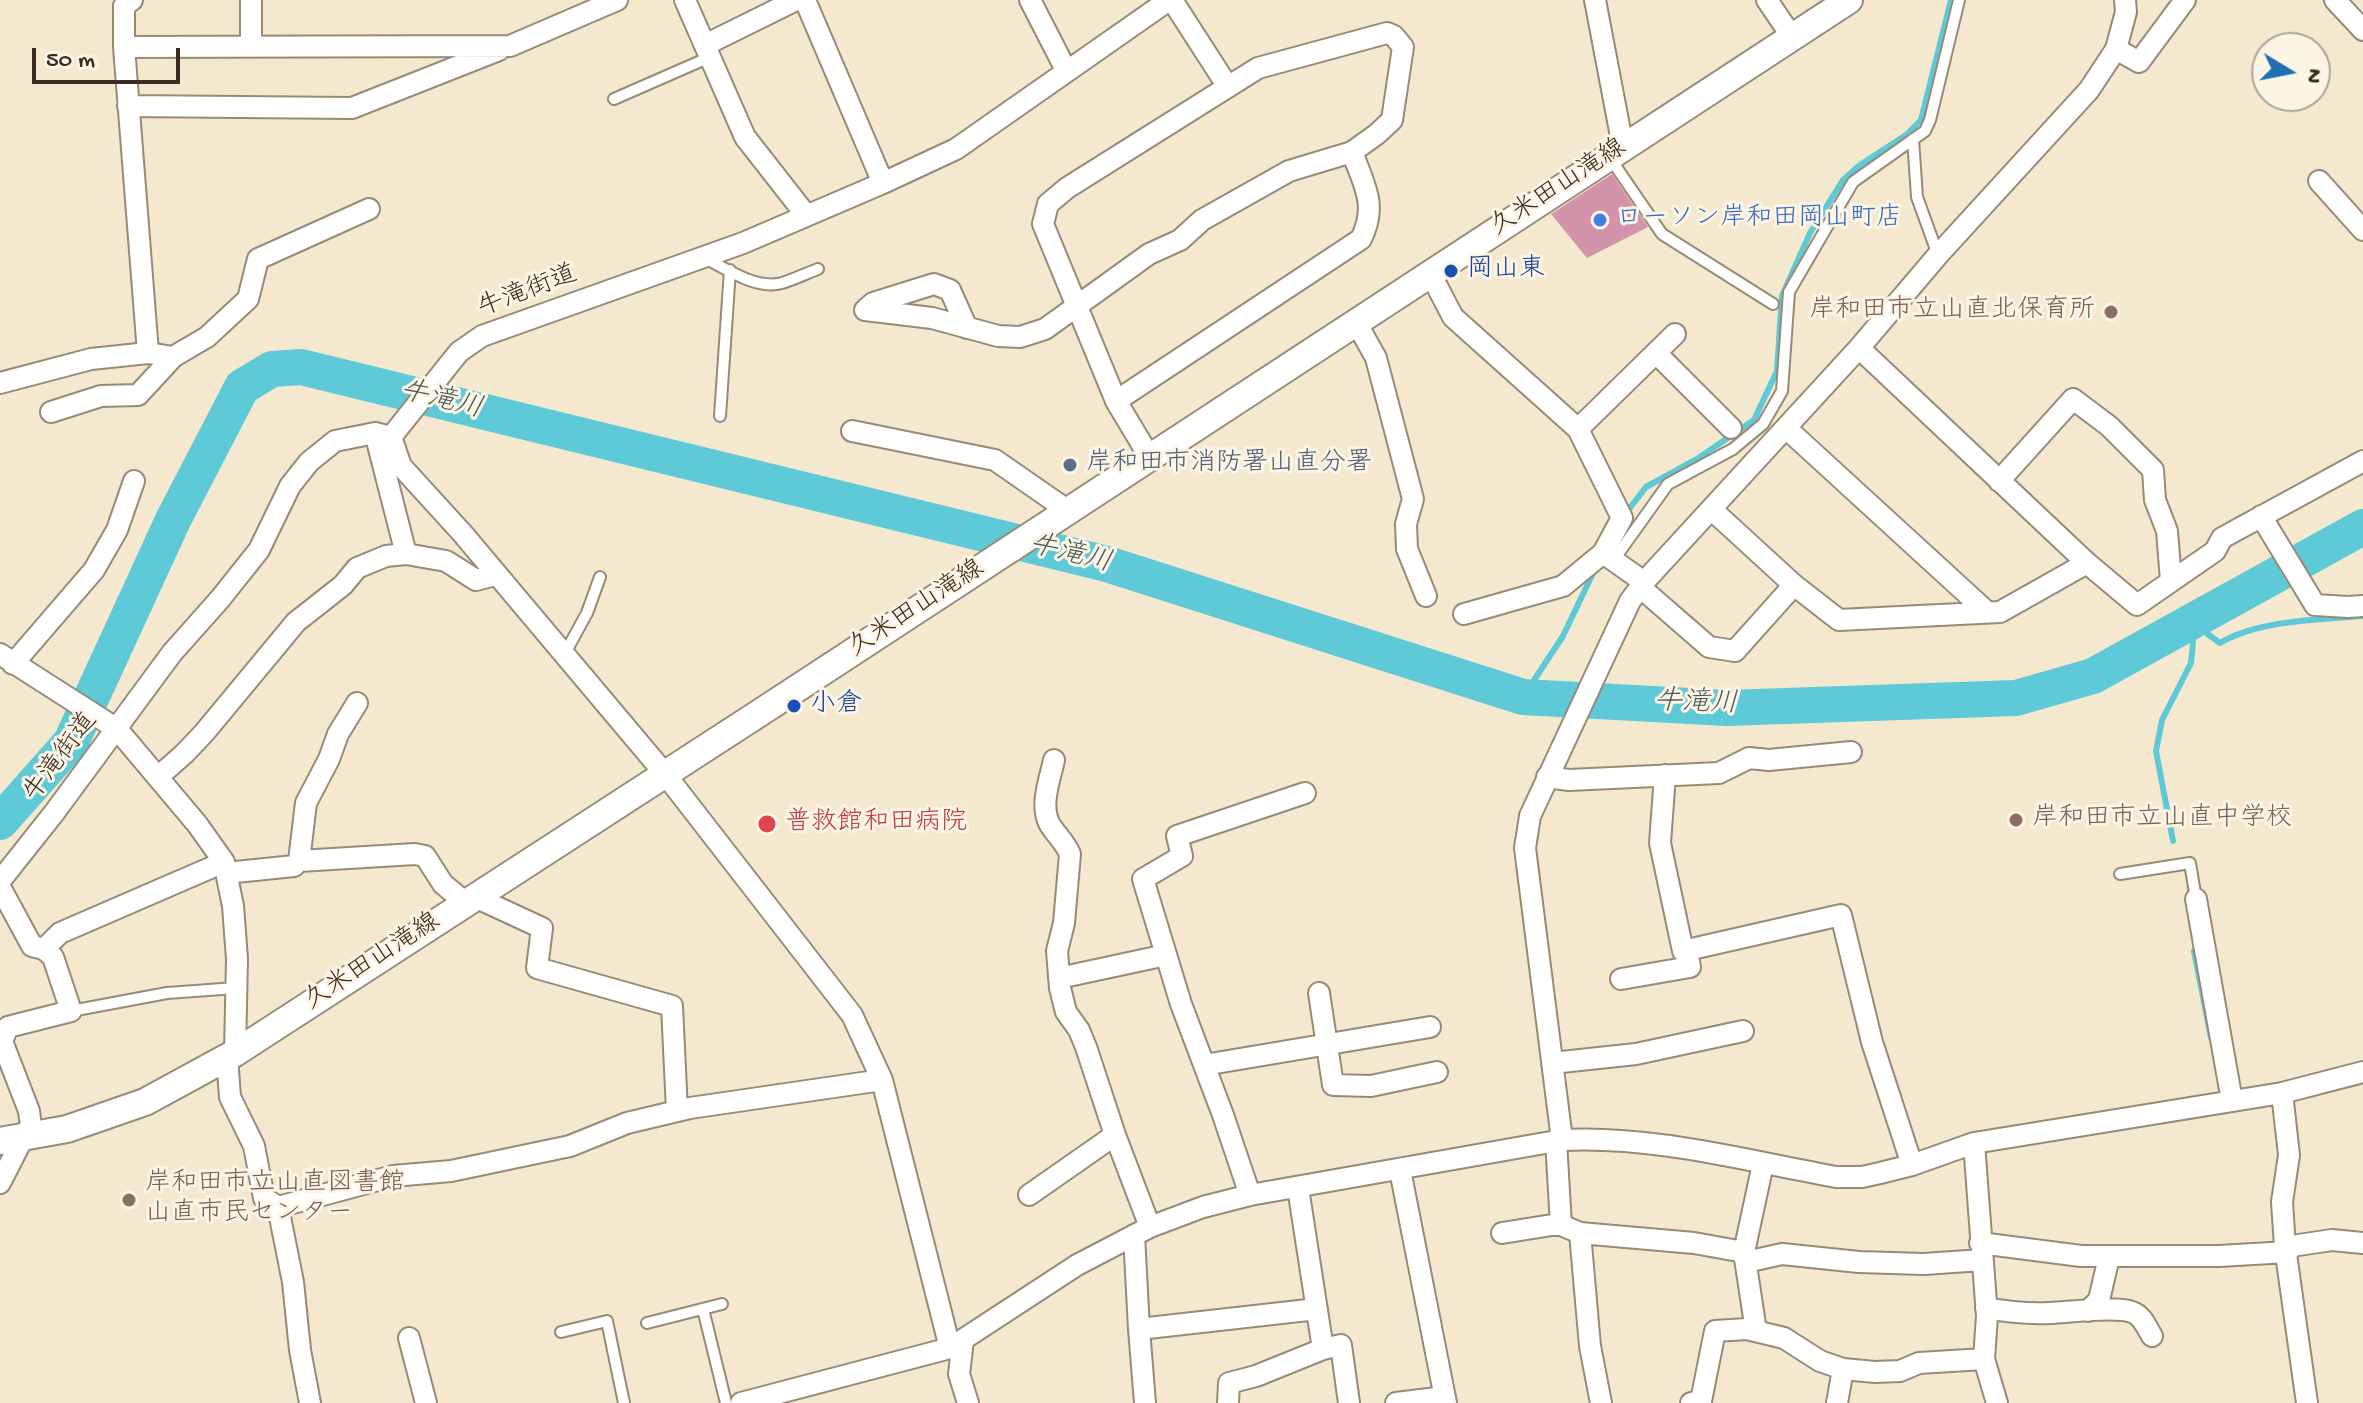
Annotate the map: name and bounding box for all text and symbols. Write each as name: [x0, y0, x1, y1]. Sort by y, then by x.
scale bar: [36, 32, 184, 82]
north arrow: [2251, 32, 2331, 112]
text: 50 m: [46, 47, 95, 76]
text: N: [2299, 66, 2327, 85]
street label: 久米田山滝線: [1485, 133, 1633, 245]
place label: ローソン岸和田岡山町店: [1616, 204, 1902, 236]
marker: ローソン岸和田岡山町店: [1591, 211, 1609, 229]
place label: 岡山東: [1467, 255, 1545, 287]
street label: 牛滝街道: [474, 260, 582, 326]
marker: 岡山東: [1442, 262, 1460, 280]
place label: 岸和田市立山直北保育所: [1809, 296, 2095, 328]
marker: 岸和田市立山直北保育所: [2102, 303, 2120, 321]
water label: 牛滝川: [396, 376, 486, 428]
place label: 岸和田市消防署山直分署: [1086, 449, 1372, 481]
marker: 岸和田市消防署山直分署: [1061, 456, 1079, 474]
water label: 牛滝川: [1025, 530, 1115, 582]
street label: 久米田山滝線: [843, 554, 991, 666]
water label: 牛滝川: [1653, 687, 1739, 723]
place label: 小倉: [810, 690, 862, 722]
marker: 小倉: [785, 697, 803, 715]
street label: 牛滝街道: [18, 707, 106, 809]
place label: 岸和田市立山直中学校: [2032, 804, 2292, 836]
place label: 普救館和田病院: [785, 808, 967, 840]
marker: 岸和田市立山直中学校: [2007, 811, 2025, 829]
marker: 普救館和田病院: [756, 813, 778, 835]
street label: 久米田山滝線: [299, 907, 447, 1019]
place label: 岸和田市立山直図書館 山直市民センター: [145, 1169, 405, 1230]
marker: 岸和田市立山直図書館 山直市民センター: [120, 1191, 138, 1209]

